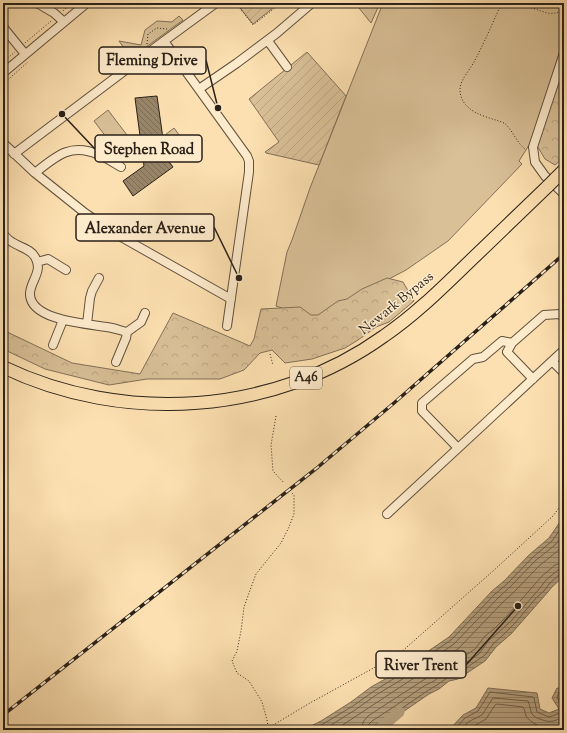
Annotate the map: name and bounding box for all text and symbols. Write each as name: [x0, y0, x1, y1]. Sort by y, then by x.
callout: Fleming Drive: [99, 47, 206, 74]
text: Fleming Drive: [106, 51, 198, 72]
callout: Stephen Road: [95, 135, 202, 162]
text: Stephen Road: [104, 140, 195, 161]
callout: Alexander Avenue: [76, 214, 214, 241]
text: Alexander Avenue: [84, 219, 206, 240]
street label: Newark Bypass: [355, 268, 439, 340]
road number: A46: [290, 367, 322, 389]
callout: River Trent: [376, 651, 466, 678]
text: River Trent: [384, 656, 459, 677]

